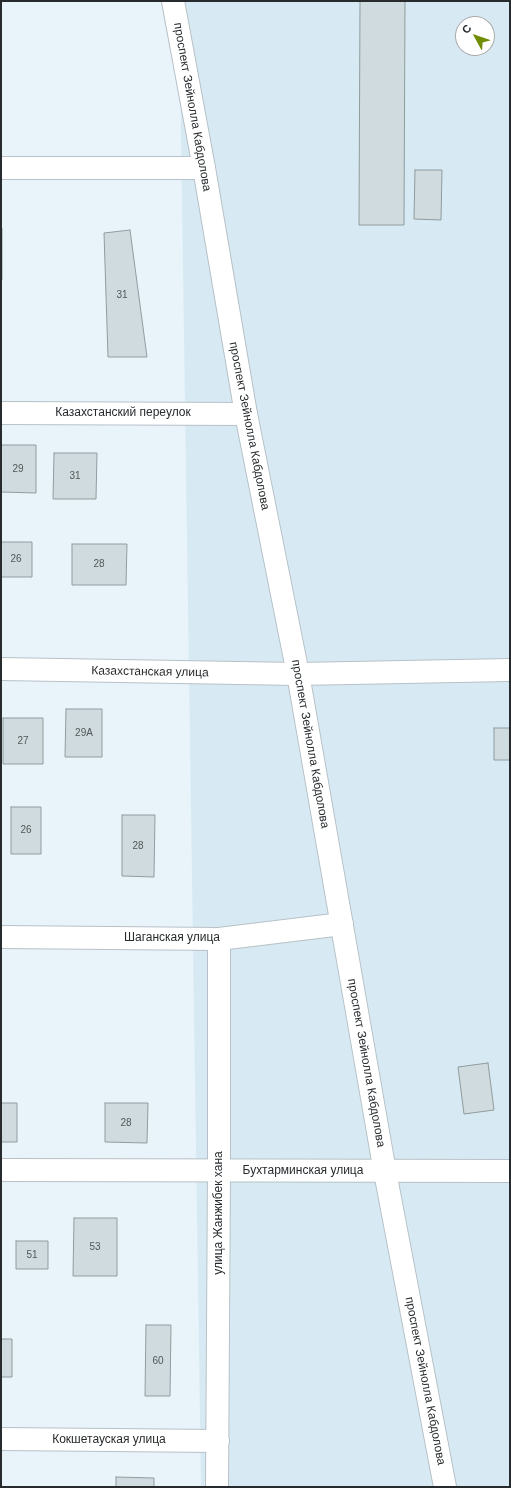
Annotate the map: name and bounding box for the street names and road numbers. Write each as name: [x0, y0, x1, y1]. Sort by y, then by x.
street label: проспект Зейнолла Кабдолова: [170, 22, 214, 192]
street label: проспект Зейнолла Кабдолова: [226, 341, 272, 511]
street label: Казахстанский переулок: [55, 406, 191, 420]
street label: проспект Зейнолла Кабдолова: [288, 659, 332, 829]
street label: Казахстанская улица: [91, 664, 209, 680]
street label: Шаганская улица: [124, 931, 220, 945]
street label: проспект Зейнолла Кабдолова: [344, 978, 388, 1148]
street label: улица Жанжибек хана: [212, 1151, 226, 1275]
street label: Бухтарминская улица: [243, 1164, 363, 1178]
street label: проспект Зейнолла Кабдолова: [402, 1296, 448, 1466]
street label: Кокшетауская улица: [52, 1433, 166, 1447]

